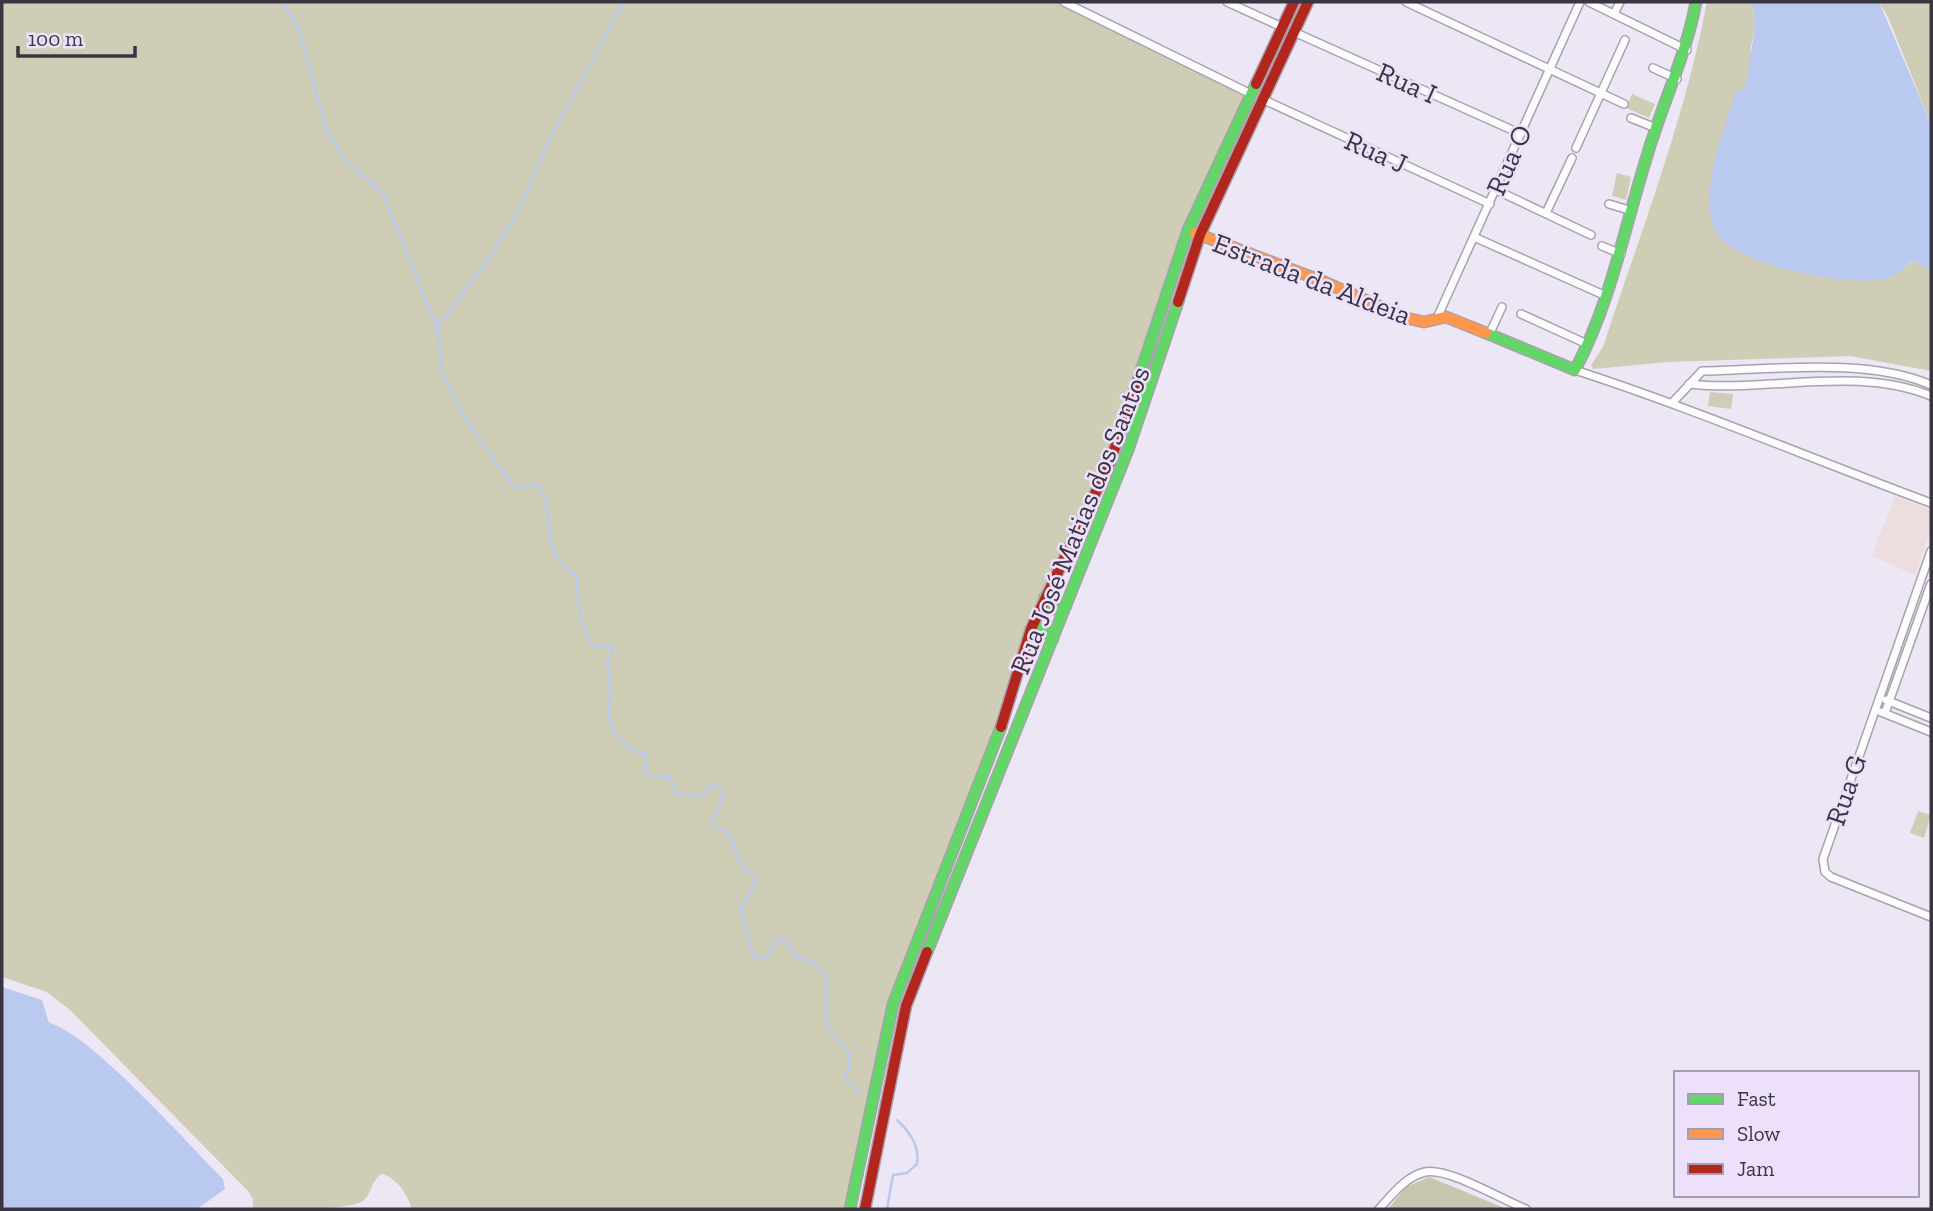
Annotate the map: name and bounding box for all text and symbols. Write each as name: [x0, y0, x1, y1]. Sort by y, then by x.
scale bar: [18, 14, 135, 58]
text: 100 m: [28, 26, 83, 51]
street label: Rua I: [1372, 55, 1442, 111]
street label: Rua O: [1479, 120, 1539, 200]
street label: Rua J: [1340, 124, 1412, 180]
street label: Estrada da Aldeia: [1208, 226, 1416, 332]
street label: Rua José Matias dos Santos: [1003, 361, 1157, 679]
street label: Rua G: [1819, 750, 1873, 830]
legend: [1674, 1071, 1919, 1197]
text: Fast: [1737, 1086, 1776, 1111]
text: Slow: [1737, 1121, 1780, 1146]
text: Jam: [1737, 1156, 1774, 1181]

